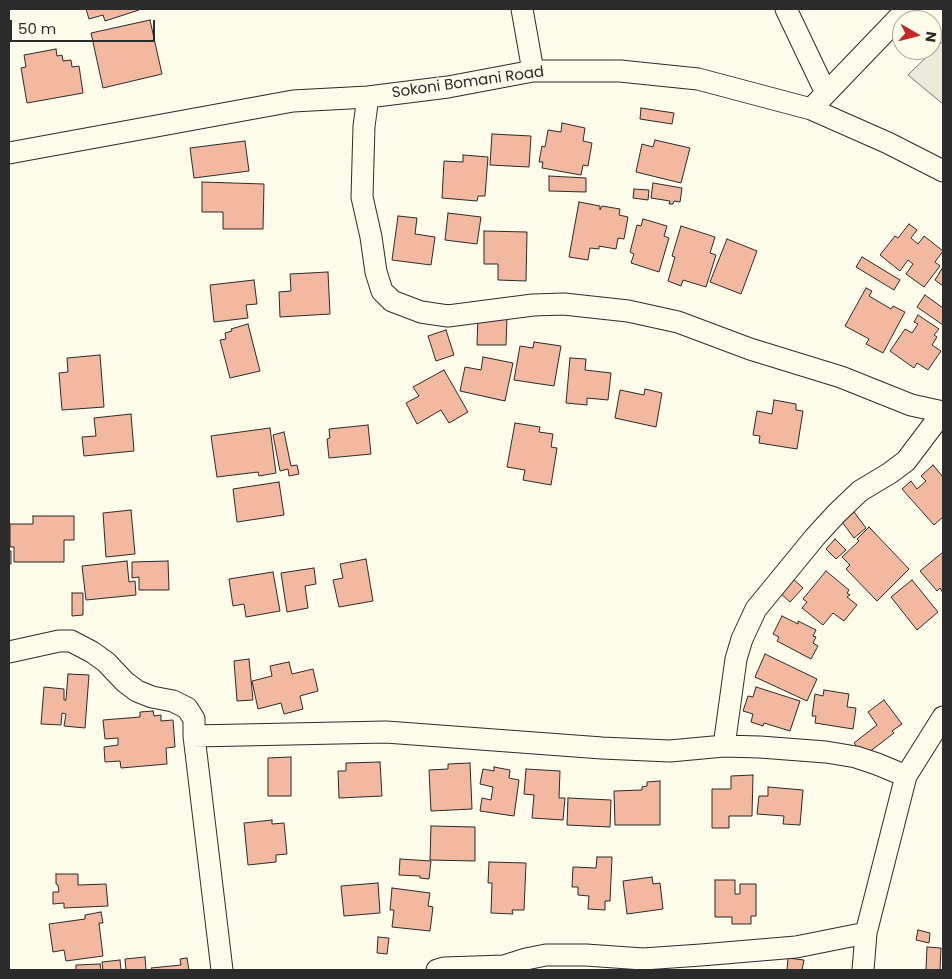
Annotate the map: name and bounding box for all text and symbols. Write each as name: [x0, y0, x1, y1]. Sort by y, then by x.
scale bar: [12, 10, 158, 42]
north arrow: [892, 10, 942, 60]
text: 50 m: [18, 18, 56, 39]
text: N: [920, 30, 941, 44]
street label: Sokoni Bomani Road: [391, 63, 545, 103]

